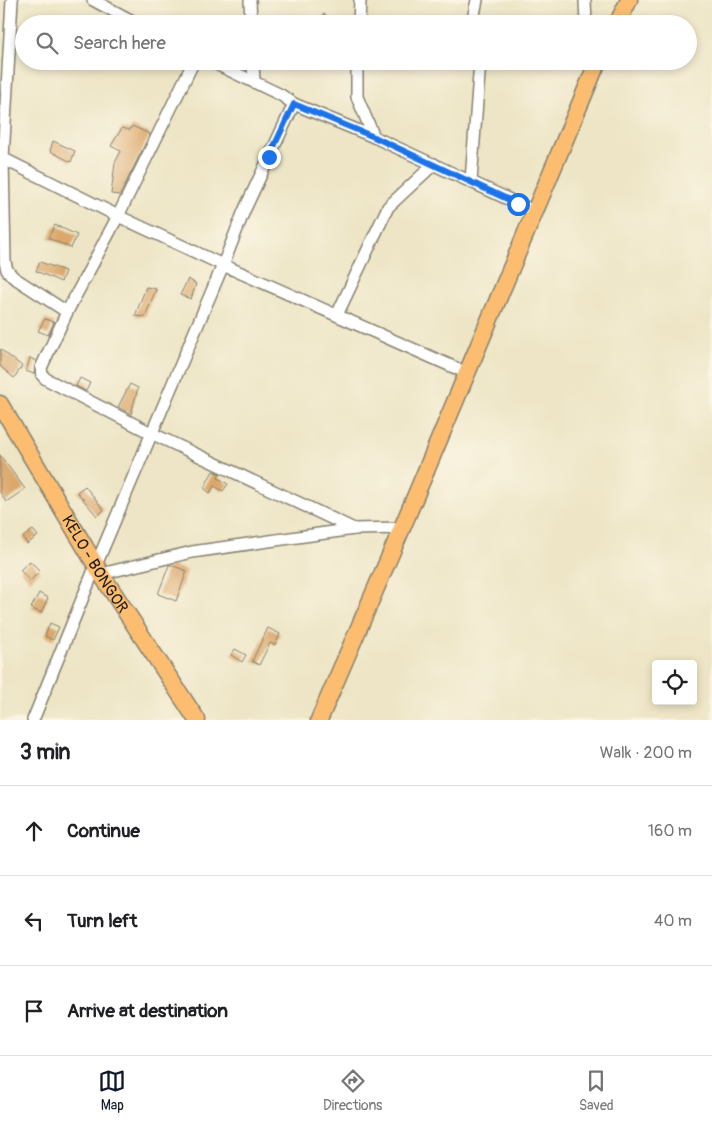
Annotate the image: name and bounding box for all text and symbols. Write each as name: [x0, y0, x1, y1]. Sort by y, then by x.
search box: [15, 15, 697, 70]
icon: search: [33, 29, 61, 57]
text: Search here: [73, 31, 166, 55]
route end: [258, 146, 281, 169]
route start: [507, 193, 530, 216]
street label: KELO - BONGOR: [57, 512, 133, 617]
map controls: [652, 660, 697, 705]
button: locate: [652, 660, 697, 705]
text: 3 min: [20, 739, 70, 766]
text: Walk · 200 m: [600, 743, 692, 763]
icon: ahead: [20, 817, 48, 845]
text: Continue: [67, 819, 140, 843]
text: 160 m: [648, 821, 692, 841]
icon: left: [20, 907, 48, 935]
text: Turn left: [67, 909, 137, 933]
text: 40 m: [654, 911, 692, 931]
icon: arrive: [20, 997, 48, 1025]
text: Arrive at destination: [67, 999, 228, 1023]
tab: Map: [98, 1067, 126, 1114]
tab: Directions: [323, 1067, 382, 1114]
tab: Saved: [579, 1067, 614, 1114]

